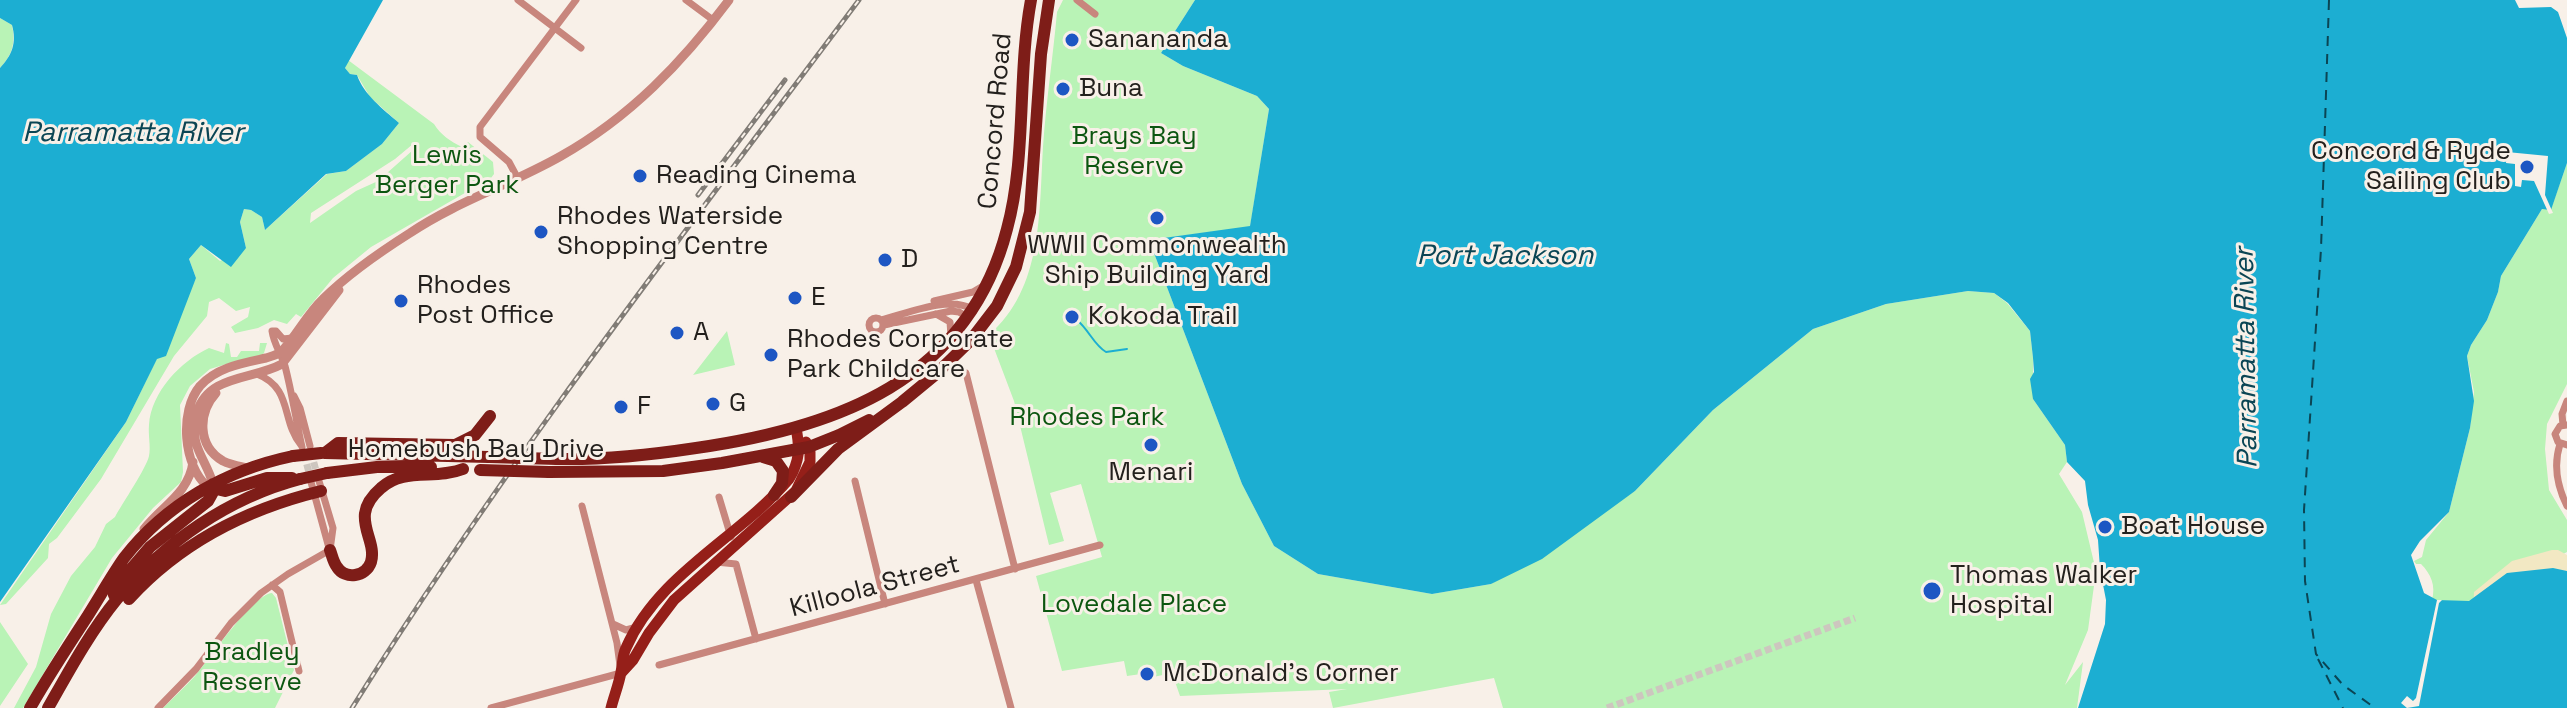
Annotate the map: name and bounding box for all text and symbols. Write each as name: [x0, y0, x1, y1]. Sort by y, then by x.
place label: Sanananda: [1088, 24, 1228, 56]
marker: Sanananda: [1063, 31, 1081, 49]
street label: Concord Road: [973, 32, 1019, 210]
place label: Buna: [1079, 73, 1143, 105]
marker: Buna: [1054, 80, 1072, 98]
water label: Parramatta River: [23, 116, 243, 150]
park label: Brays Bay Reserve: [1071, 121, 1197, 182]
place label: Concord & Ryde Sailing Club: [2311, 136, 2511, 198]
park label: Lewis Berger Park: [375, 140, 519, 202]
marker: Concord & Ryde Sailing Club: [2518, 158, 2536, 176]
place label: Reading Cinema: [656, 160, 857, 192]
marker: Reading Cinema: [631, 167, 649, 185]
place label: Rhodes Waterside Shopping Centre: [557, 201, 783, 262]
marker: WWII Commonwealth Ship Building Yard: [1148, 209, 1166, 227]
marker: Rhodes Waterside Shopping Centre: [532, 223, 550, 241]
place label: WWII Commonwealth Ship Building Yard: [1027, 230, 1287, 292]
water label: Port Jackson: [1417, 239, 1593, 273]
place label: D: [901, 244, 918, 276]
water label: Parramatta River: [2228, 247, 2266, 469]
marker: D: [876, 251, 894, 269]
place label: Rhodes Post Office: [417, 270, 554, 332]
place label: E: [811, 282, 826, 314]
marker: E: [786, 289, 804, 307]
marker: Rhodes Post Office: [392, 292, 410, 310]
place label: Kokoda Trail: [1088, 301, 1238, 333]
marker: Kokoda Trail: [1063, 308, 1081, 326]
place label: A: [693, 317, 709, 349]
marker: A: [668, 324, 686, 342]
place label: Rhodes Corporate Park Childcare: [787, 324, 1014, 386]
marker: Rhodes Corporate Park Childcare: [762, 346, 780, 364]
place label: G: [729, 388, 746, 420]
place label: F: [637, 391, 651, 423]
marker: G: [704, 395, 722, 413]
marker: F: [612, 398, 630, 416]
park label: Rhodes Park: [1009, 402, 1165, 434]
street label: Homebush Bay Drive: [348, 434, 604, 466]
marker: Menari: [1142, 436, 1160, 454]
place label: Menari: [1109, 457, 1193, 489]
place label: Boat House: [2121, 511, 2265, 543]
marker: Boat House: [2096, 518, 2114, 536]
street label: Killoola Street: [787, 549, 963, 625]
place label: Thomas Walker Hospital: [1950, 560, 2137, 622]
marker: Thomas Walker Hospital: [1921, 580, 1943, 602]
park label: Lovedale Place: [1041, 589, 1227, 621]
park label: Bradley Reserve: [202, 637, 302, 698]
place label: McDonald's Corner: [1163, 658, 1399, 690]
marker: McDonald's Corner: [1138, 665, 1156, 683]

